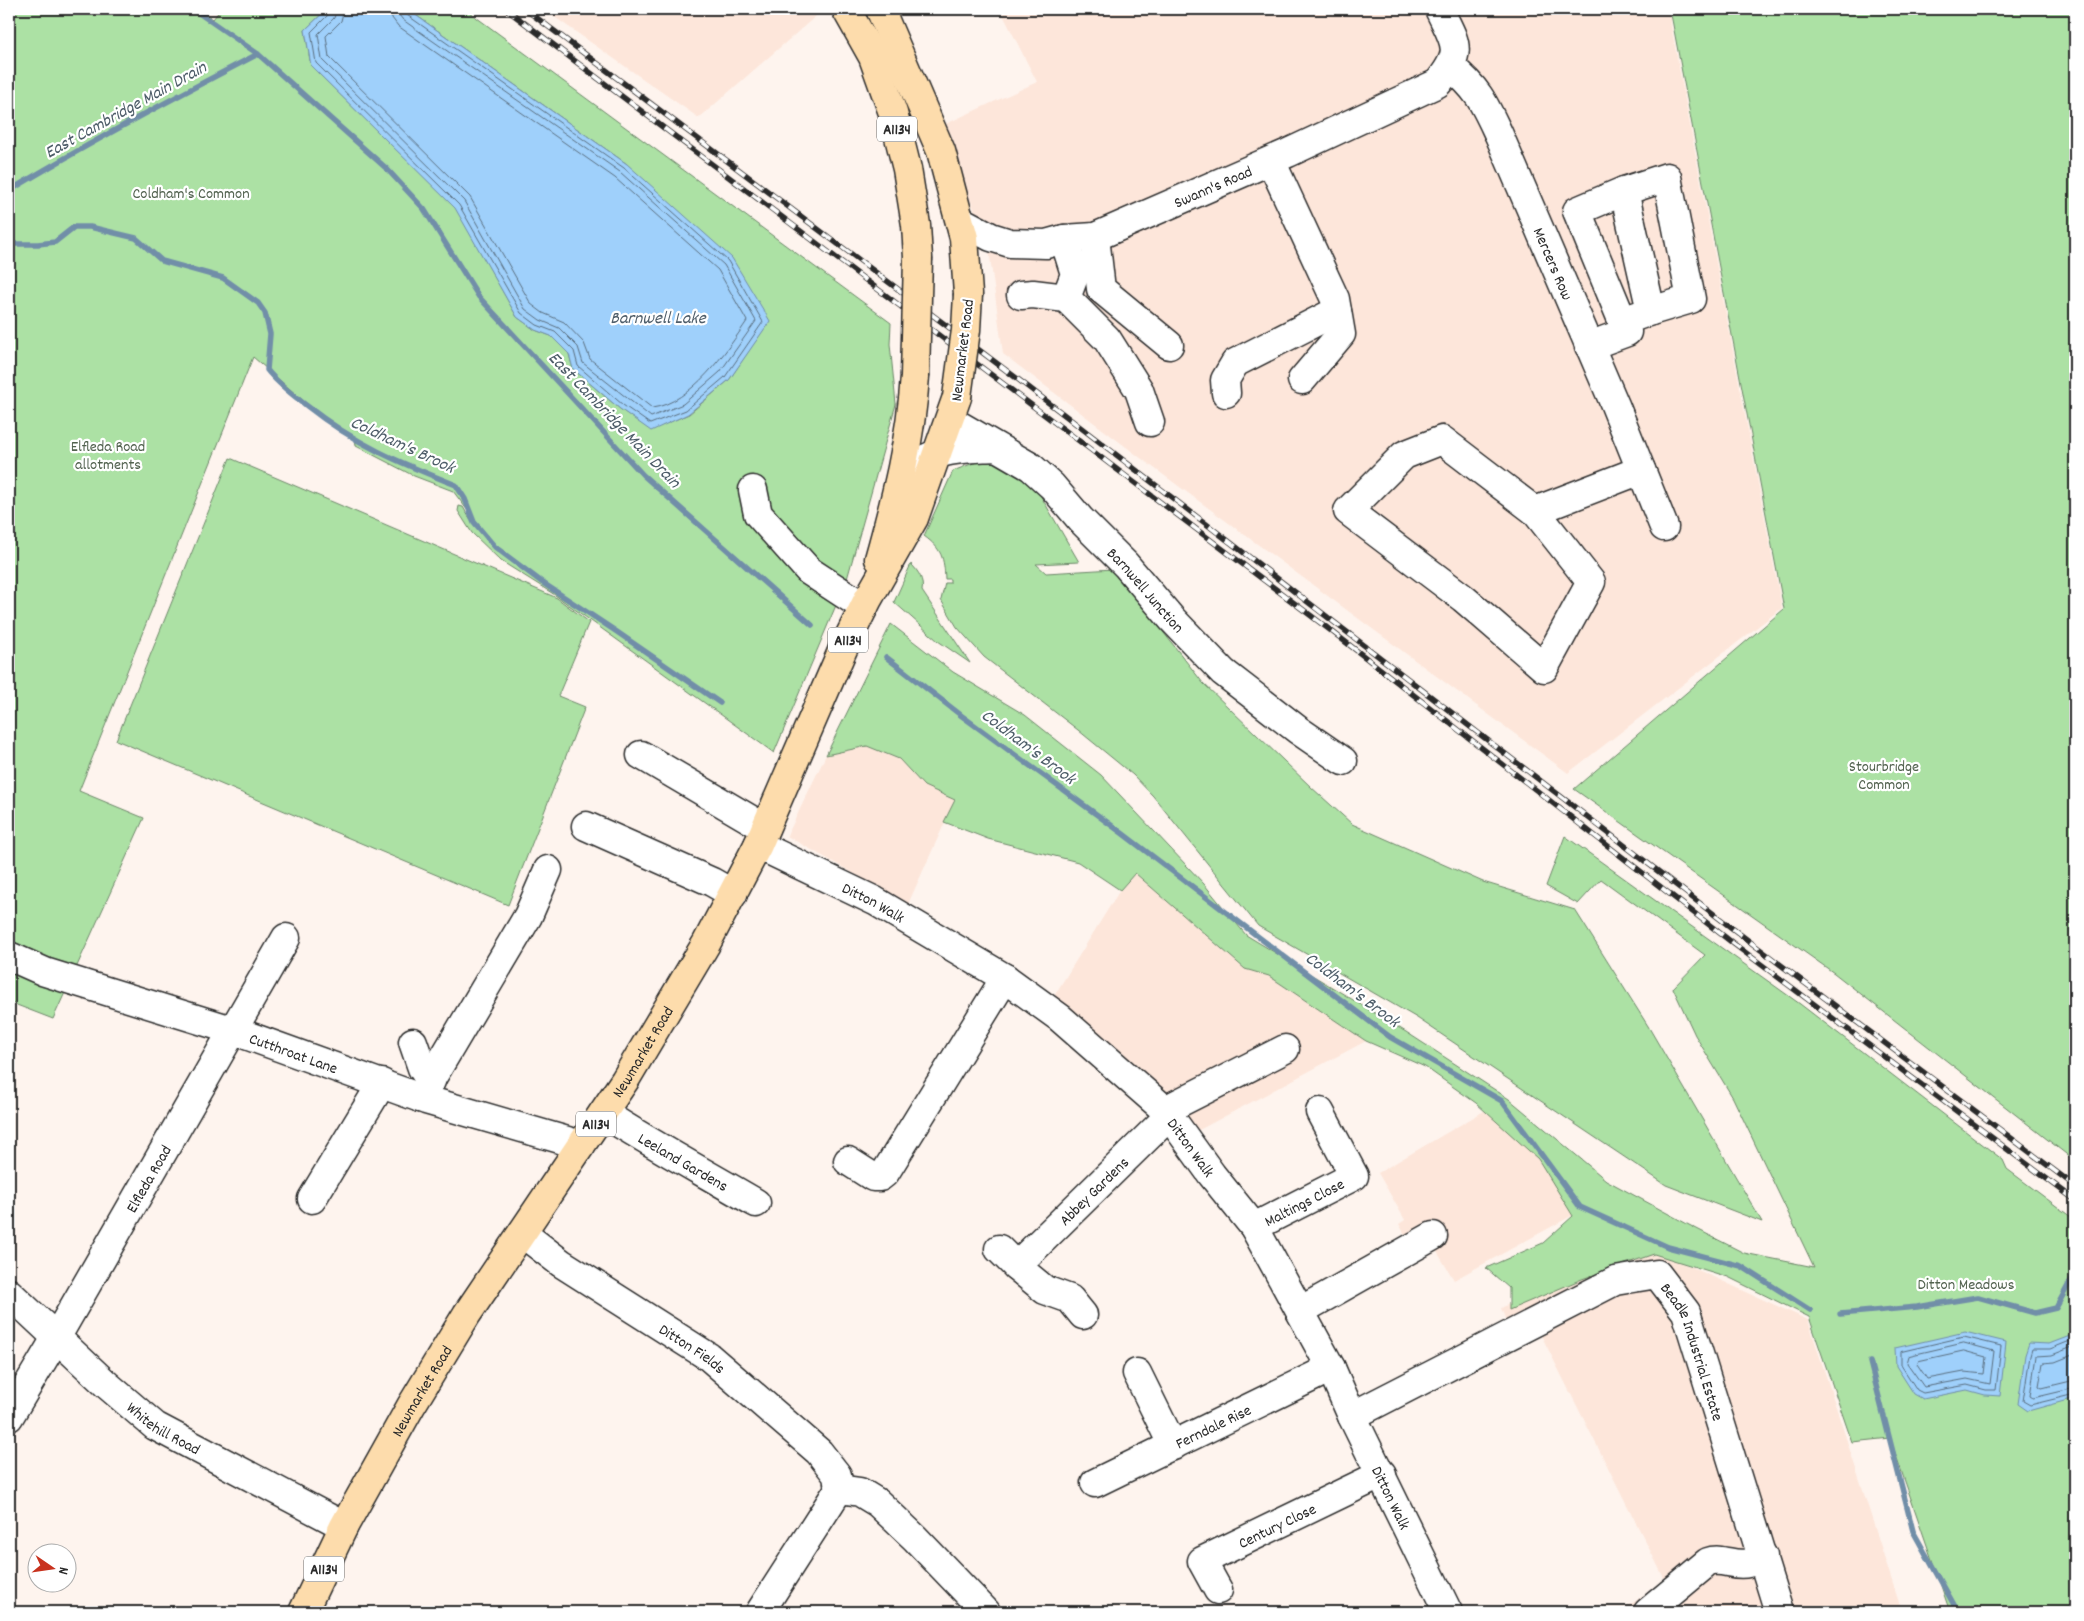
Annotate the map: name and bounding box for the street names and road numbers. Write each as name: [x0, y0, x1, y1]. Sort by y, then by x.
road number: A1134: [877, 116, 917, 142]
street label: Swann's Road: [1171, 161, 1256, 215]
street label: Mercers Row: [1526, 224, 1578, 304]
street label: Newmarket Road: [946, 298, 981, 403]
street label: Barnwell Junction: [1101, 543, 1188, 639]
road number: A1134: [828, 628, 868, 652]
street label: Ditton Walk: [838, 878, 908, 930]
street label: Newmarket Road: [607, 1003, 680, 1103]
street label: Cutthroat Lane: [246, 1028, 341, 1081]
road number: A1134: [576, 1112, 616, 1136]
street label: Ditton Walk: [1160, 1114, 1219, 1183]
street label: Leeland Gardens: [633, 1128, 732, 1199]
street label: Elfleda Road: [121, 1142, 179, 1218]
street label: Abbey Gardens: [1055, 1152, 1135, 1232]
street label: Maltings Close: [1261, 1174, 1349, 1234]
street label: Beadle Industrial Estate: [1654, 1279, 1728, 1424]
street label: Ditton Fields: [654, 1319, 730, 1381]
street label: Newmarket Road: [387, 1342, 459, 1442]
street label: Whitehill Road: [120, 1397, 204, 1462]
street label: Ferndale Rise: [1172, 1400, 1256, 1456]
street label: Ditton Walk: [1364, 1463, 1415, 1534]
street label: Century Close: [1235, 1499, 1320, 1556]
road number: A1134: [304, 1556, 344, 1582]

